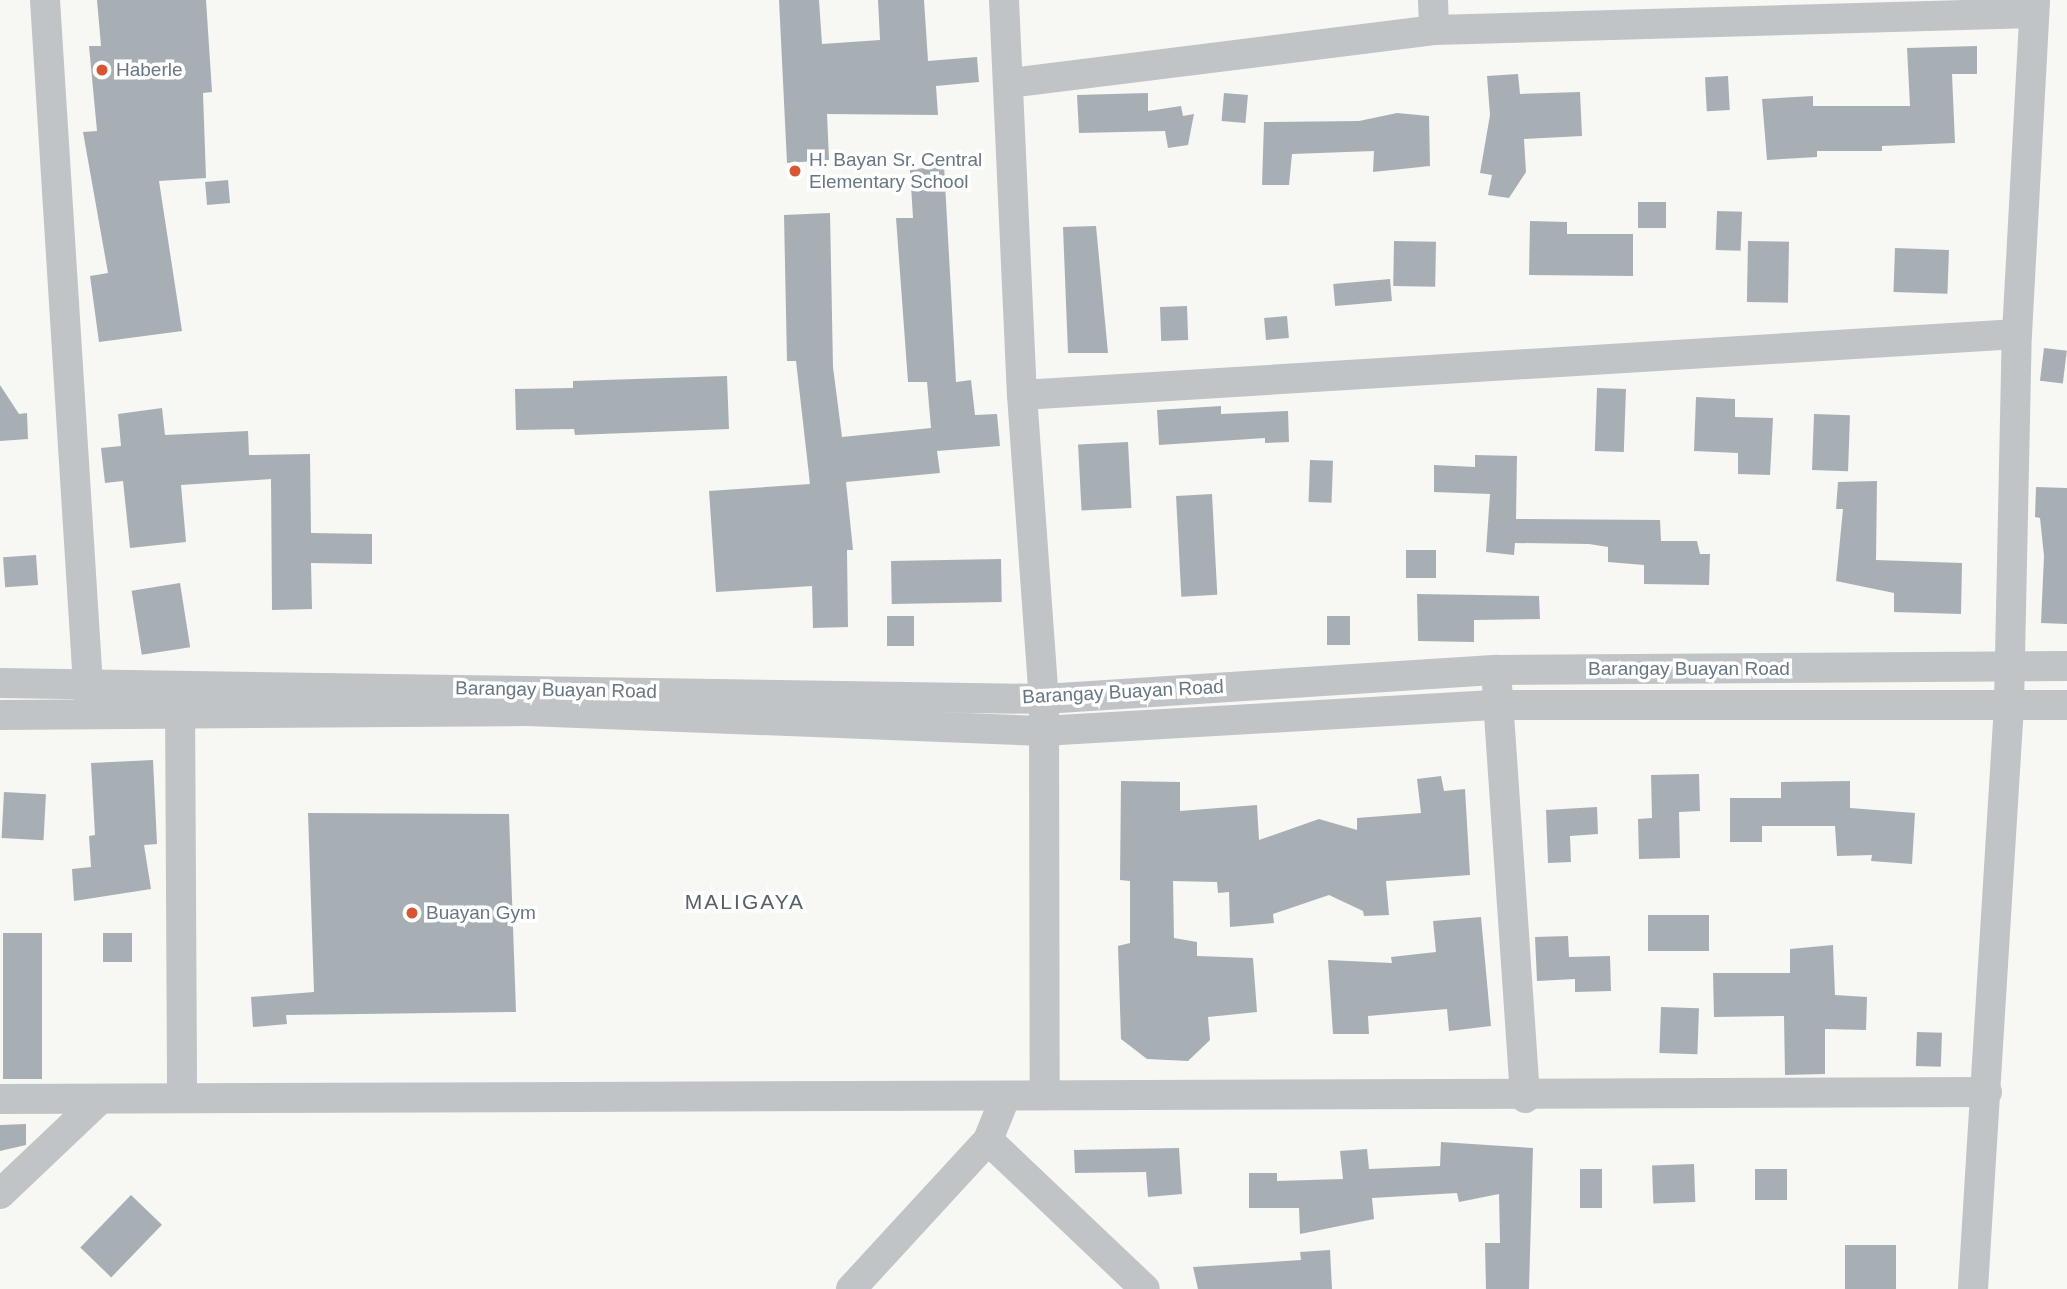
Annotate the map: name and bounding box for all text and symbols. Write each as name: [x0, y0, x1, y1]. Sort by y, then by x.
place label: Haberle: [116, 59, 183, 81]
marker: Haberle: [94, 62, 110, 78]
place label: H. Bayan Sr. Central Elementary School: [809, 149, 982, 193]
marker: H. Bayan Sr. Central Elementary School: [787, 163, 803, 179]
street label: Barangay Buayan Road: [1588, 658, 1790, 680]
street label: Barangay Buayan Road: [1022, 675, 1224, 709]
street label: Barangay Buayan Road: [455, 677, 657, 703]
district label: MALIGAYA: [686, 889, 804, 915]
place label: Buayan Gym: [426, 902, 536, 924]
marker: Buayan Gym: [404, 905, 420, 921]

